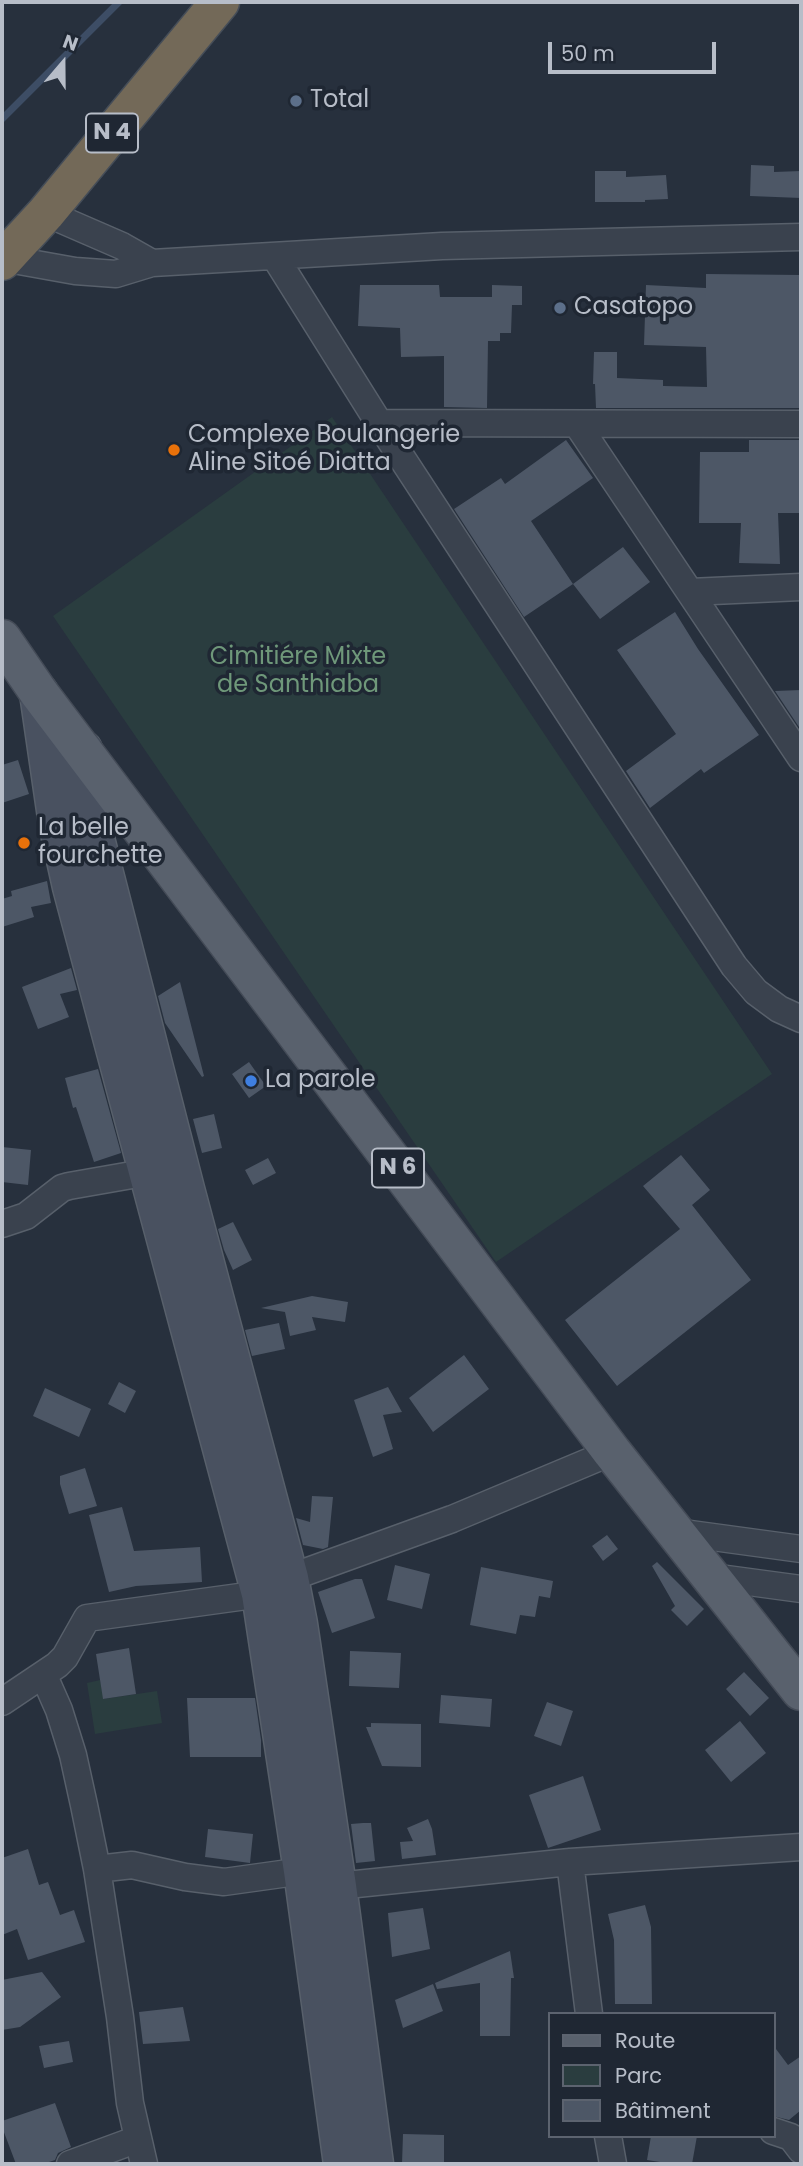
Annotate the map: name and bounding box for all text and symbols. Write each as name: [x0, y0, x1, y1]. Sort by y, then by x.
north arrow: [28, 28, 98, 98]
text: N: [59, 28, 82, 58]
scale bar: [551, 28, 719, 72]
text: 50 m: [561, 39, 615, 68]
place label: Total: [310, 87, 369, 115]
marker: Total: [288, 93, 304, 109]
road number: N 4: [86, 114, 138, 152]
place label: Casatopo: [574, 294, 693, 322]
marker: Casatopo: [552, 300, 568, 316]
place label: Complexe Boulangerie Aline Sitoé Diatta: [188, 422, 460, 478]
marker: Complexe Boulangerie Aline Sitoé Diatta: [166, 442, 182, 458]
park label: Cimitiére Mixte de Santhiaba: [210, 644, 386, 700]
place label: La belle fourchette: [38, 815, 163, 871]
marker: La belle fourchette: [16, 835, 32, 851]
place label: La parole: [265, 1067, 376, 1095]
marker: La parole: [243, 1073, 259, 1089]
road number: N 6: [372, 1148, 424, 1188]
legend: [548, 2012, 775, 2138]
text: Route: [615, 2026, 675, 2055]
text: Parc: [615, 2061, 662, 2090]
text: Bâtiment: [615, 2096, 711, 2125]

